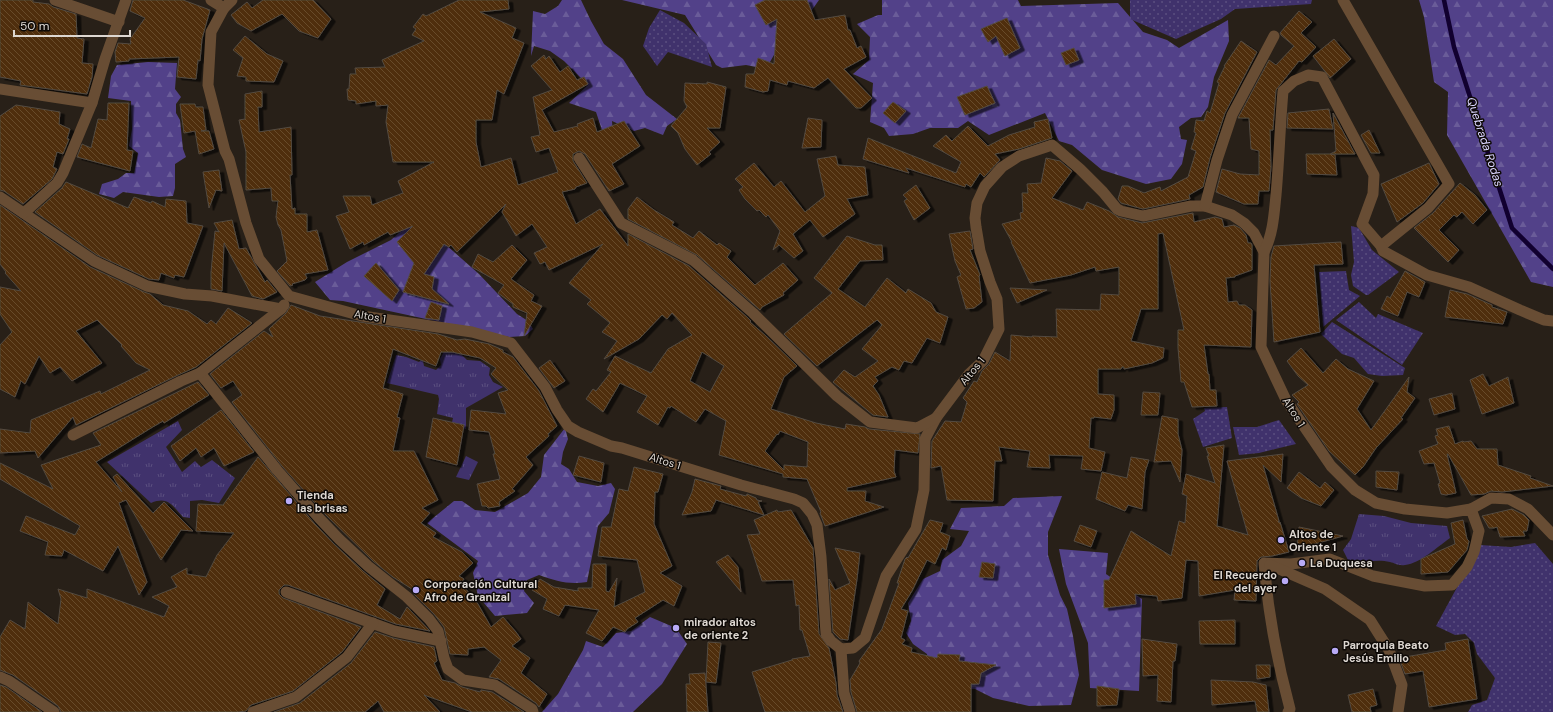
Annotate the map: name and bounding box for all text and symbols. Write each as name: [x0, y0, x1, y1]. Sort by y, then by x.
scale bar: [14, 12, 130, 38]
text: 50 m: [20, 18, 49, 34]
water label: Quebrada Rodas: [1463, 95, 1507, 189]
street label: Altos 1: [353, 306, 387, 326]
street label: Altos 1: [956, 354, 988, 388]
street label: Altos 1: [1279, 395, 1309, 429]
street label: Altos 1: [647, 450, 683, 472]
place label: Tienda las brisas: [297, 488, 348, 515]
marker: Tienda las brisas: [284, 496, 294, 506]
place label: Altos de Oriente 1: [1289, 527, 1336, 554]
marker: Altos de Oriente 1: [1276, 535, 1286, 545]
place label: La Duquesa: [1310, 556, 1373, 570]
marker: La Duquesa: [1297, 558, 1307, 568]
place label: El Recuerdo del ayer: [1213, 568, 1278, 595]
marker: El Recuerdo del ayer: [1280, 576, 1290, 586]
place label: Corporación Cultural Afro de Granizal: [424, 577, 537, 604]
marker: Corporación Cultural Afro de Granizal: [411, 585, 421, 595]
place label: mirador altos de oriente 2: [684, 615, 756, 642]
marker: mirador altos de oriente 2: [671, 623, 681, 633]
place label: Parroquia Beato Jesús Emilio: [1343, 638, 1429, 665]
marker: Parroquia Beato Jesús Emilio: [1330, 646, 1340, 656]

